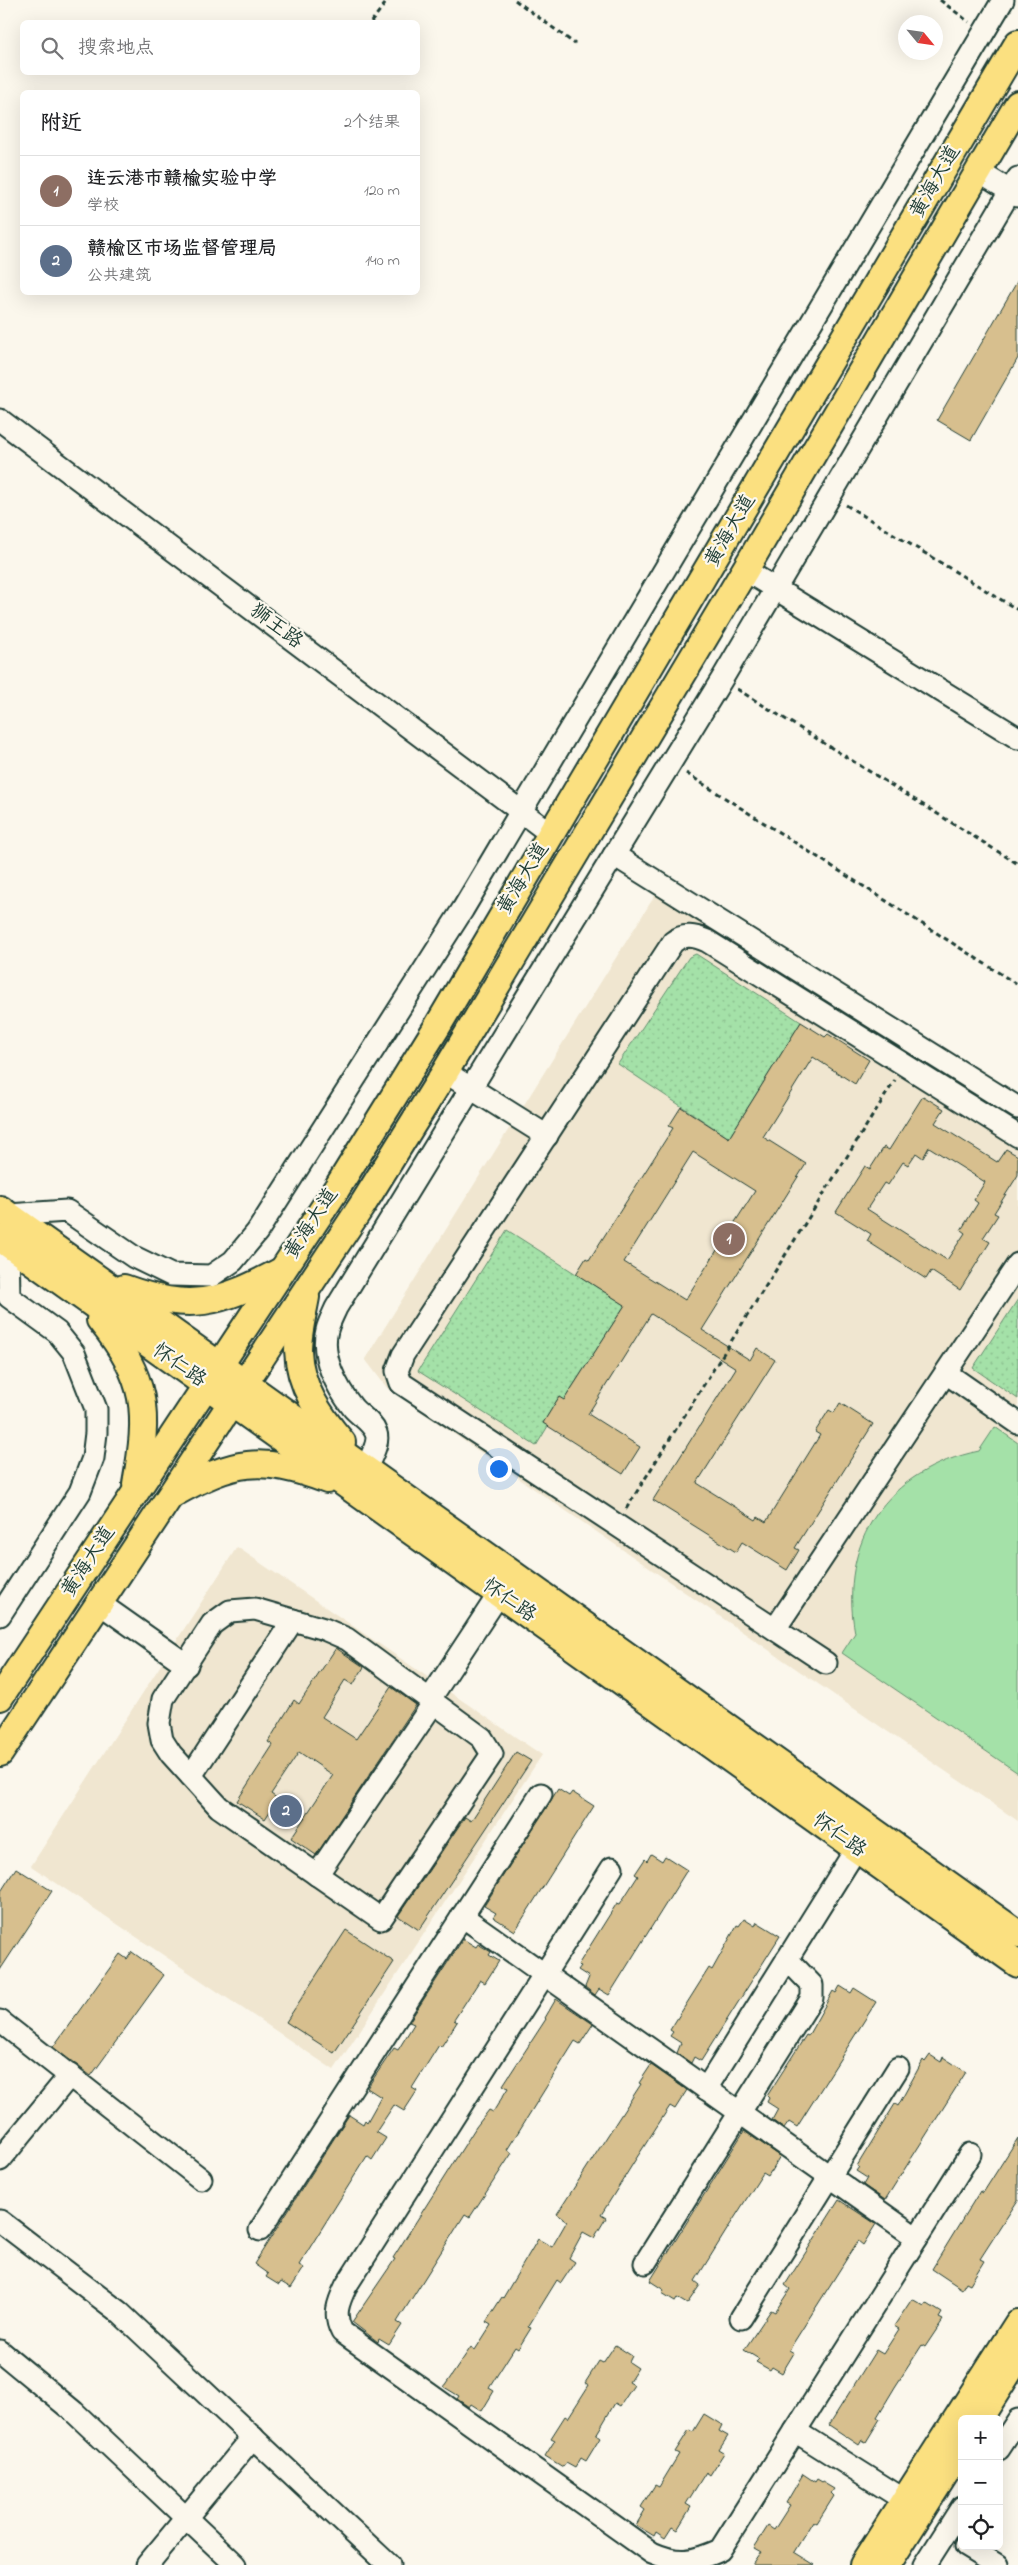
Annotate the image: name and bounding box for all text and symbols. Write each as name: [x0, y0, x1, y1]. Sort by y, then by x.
north arrow: [898, 15, 943, 60]
search box: [20, 20, 420, 75]
icon: search: [38, 34, 66, 62]
text: 搜索地点: [78, 35, 154, 62]
text: 附近: [40, 109, 82, 139]
text: 2个结果: [344, 111, 400, 135]
street label: 黄海大道: [903, 140, 969, 224]
text: 连云港市赣榆实验中学: [87, 166, 277, 193]
text: 1: [53, 179, 59, 203]
text: 120 m: [364, 179, 400, 203]
text: 学校: [87, 194, 119, 218]
text: 赣榆区市场监督管理局: [87, 236, 277, 263]
text: 2: [52, 249, 60, 273]
text: 140 m: [365, 249, 400, 273]
text: 公共建筑: [87, 264, 151, 288]
street label: 黄海大道: [698, 489, 764, 573]
street label: 狮王路: [243, 597, 309, 657]
street label: 黄海大道: [491, 837, 557, 921]
street label: 黄海大道: [278, 1183, 346, 1265]
pin: 1: [713, 1220, 745, 1258]
street label: 怀仁路: [146, 1337, 213, 1396]
your location: [486, 1456, 512, 1482]
street label: 黄海大道: [55, 1521, 123, 1603]
street label: 怀仁路: [476, 1572, 543, 1631]
pin: 2: [270, 1792, 302, 1830]
street label: 怀仁路: [806, 1807, 873, 1866]
map controls: [958, 2415, 1003, 2550]
button: +: [958, 2415, 1003, 2460]
button: −: [958, 2460, 1003, 2505]
button: locate: [958, 2505, 1003, 2550]

